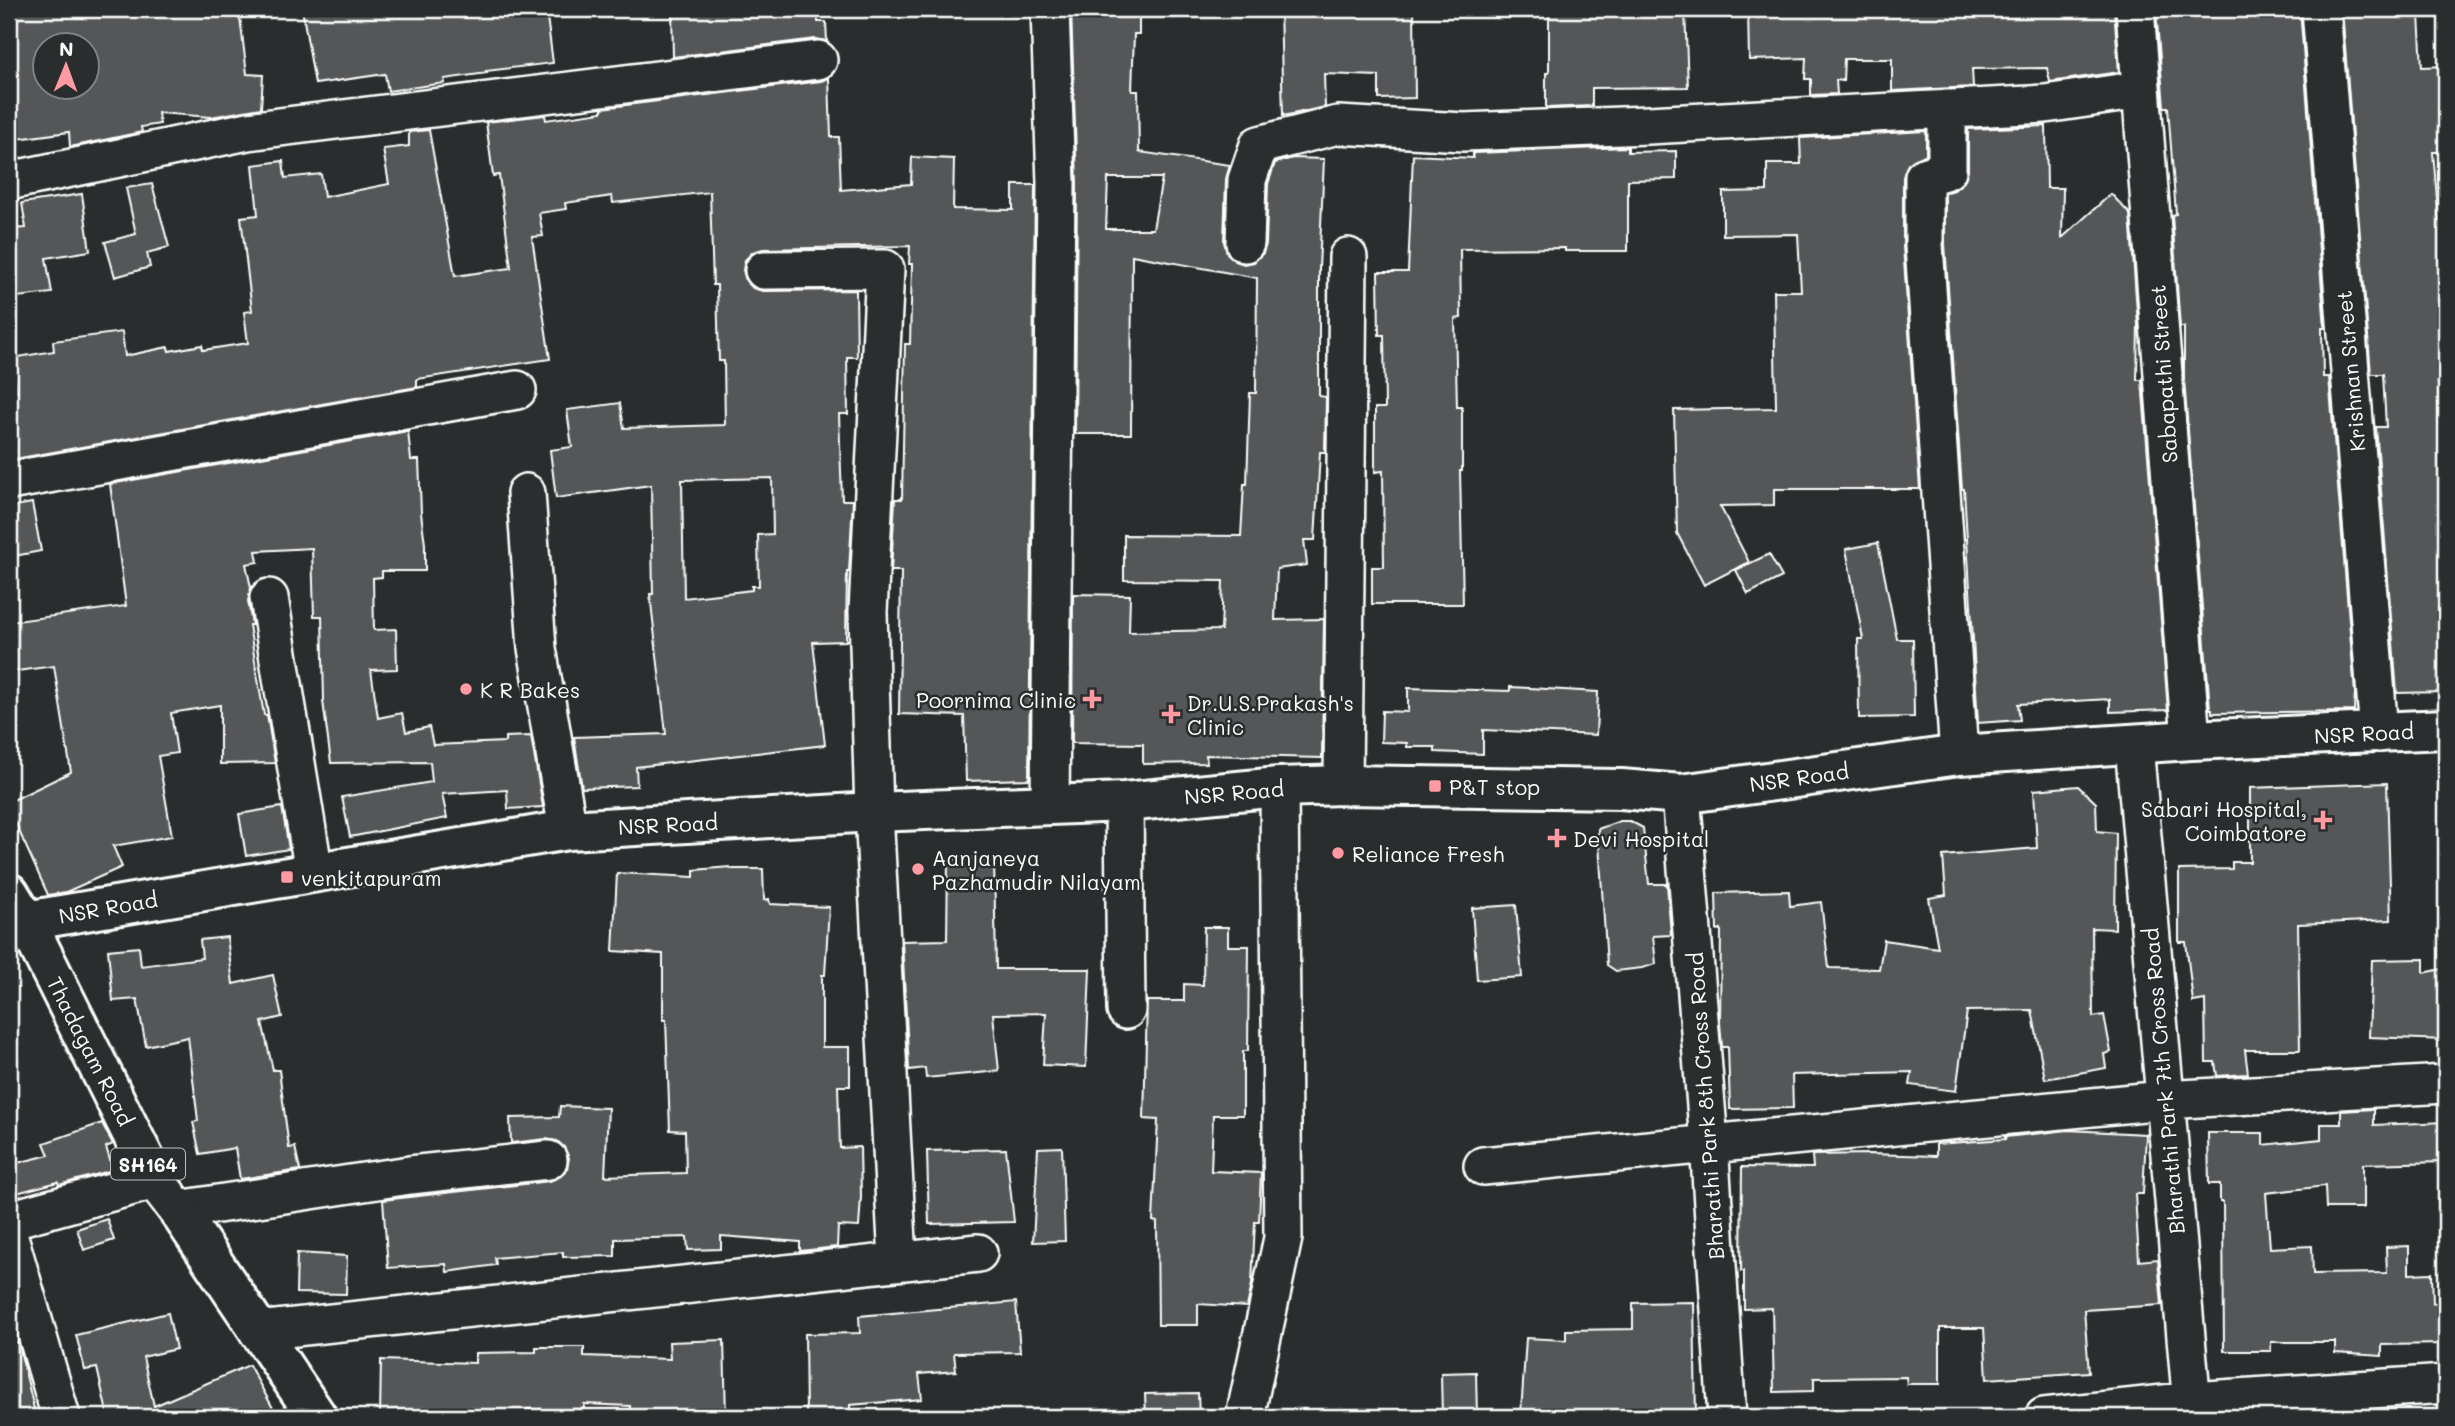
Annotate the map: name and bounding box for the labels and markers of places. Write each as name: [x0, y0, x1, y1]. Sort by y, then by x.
place label: K R Bakes: [480, 676, 580, 703]
marker: K R Bakes: [458, 681, 474, 697]
place label: Poornima Clinic: [916, 686, 1076, 713]
marker: Poornima Clinic: [1082, 689, 1102, 709]
place label: Dr.U.S.Prakash's Clinic: [1187, 689, 1354, 740]
marker: Dr.U.S.Prakash's Clinic: [1161, 704, 1181, 724]
place label: P&T stop: [1449, 773, 1540, 800]
marker: P&T stop: [1427, 778, 1443, 794]
place label: Sabari Hospital, Coimbatore: [2141, 795, 2307, 846]
marker: Sabari Hospital, Coimbatore: [2313, 810, 2333, 830]
place label: Devi Hospital: [1573, 825, 1709, 852]
marker: Devi Hospital: [1547, 828, 1567, 848]
place label: Reliance Fresh: [1352, 840, 1504, 867]
place label: Aanjaneya Pazhamudir Nilayam: [932, 844, 1141, 895]
marker: Reliance Fresh: [1330, 845, 1346, 861]
marker: Aanjaneya Pazhamudir Nilayam: [910, 861, 926, 877]
place label: venkitapuram: [301, 864, 441, 891]
marker: venkitapuram: [279, 869, 295, 885]

